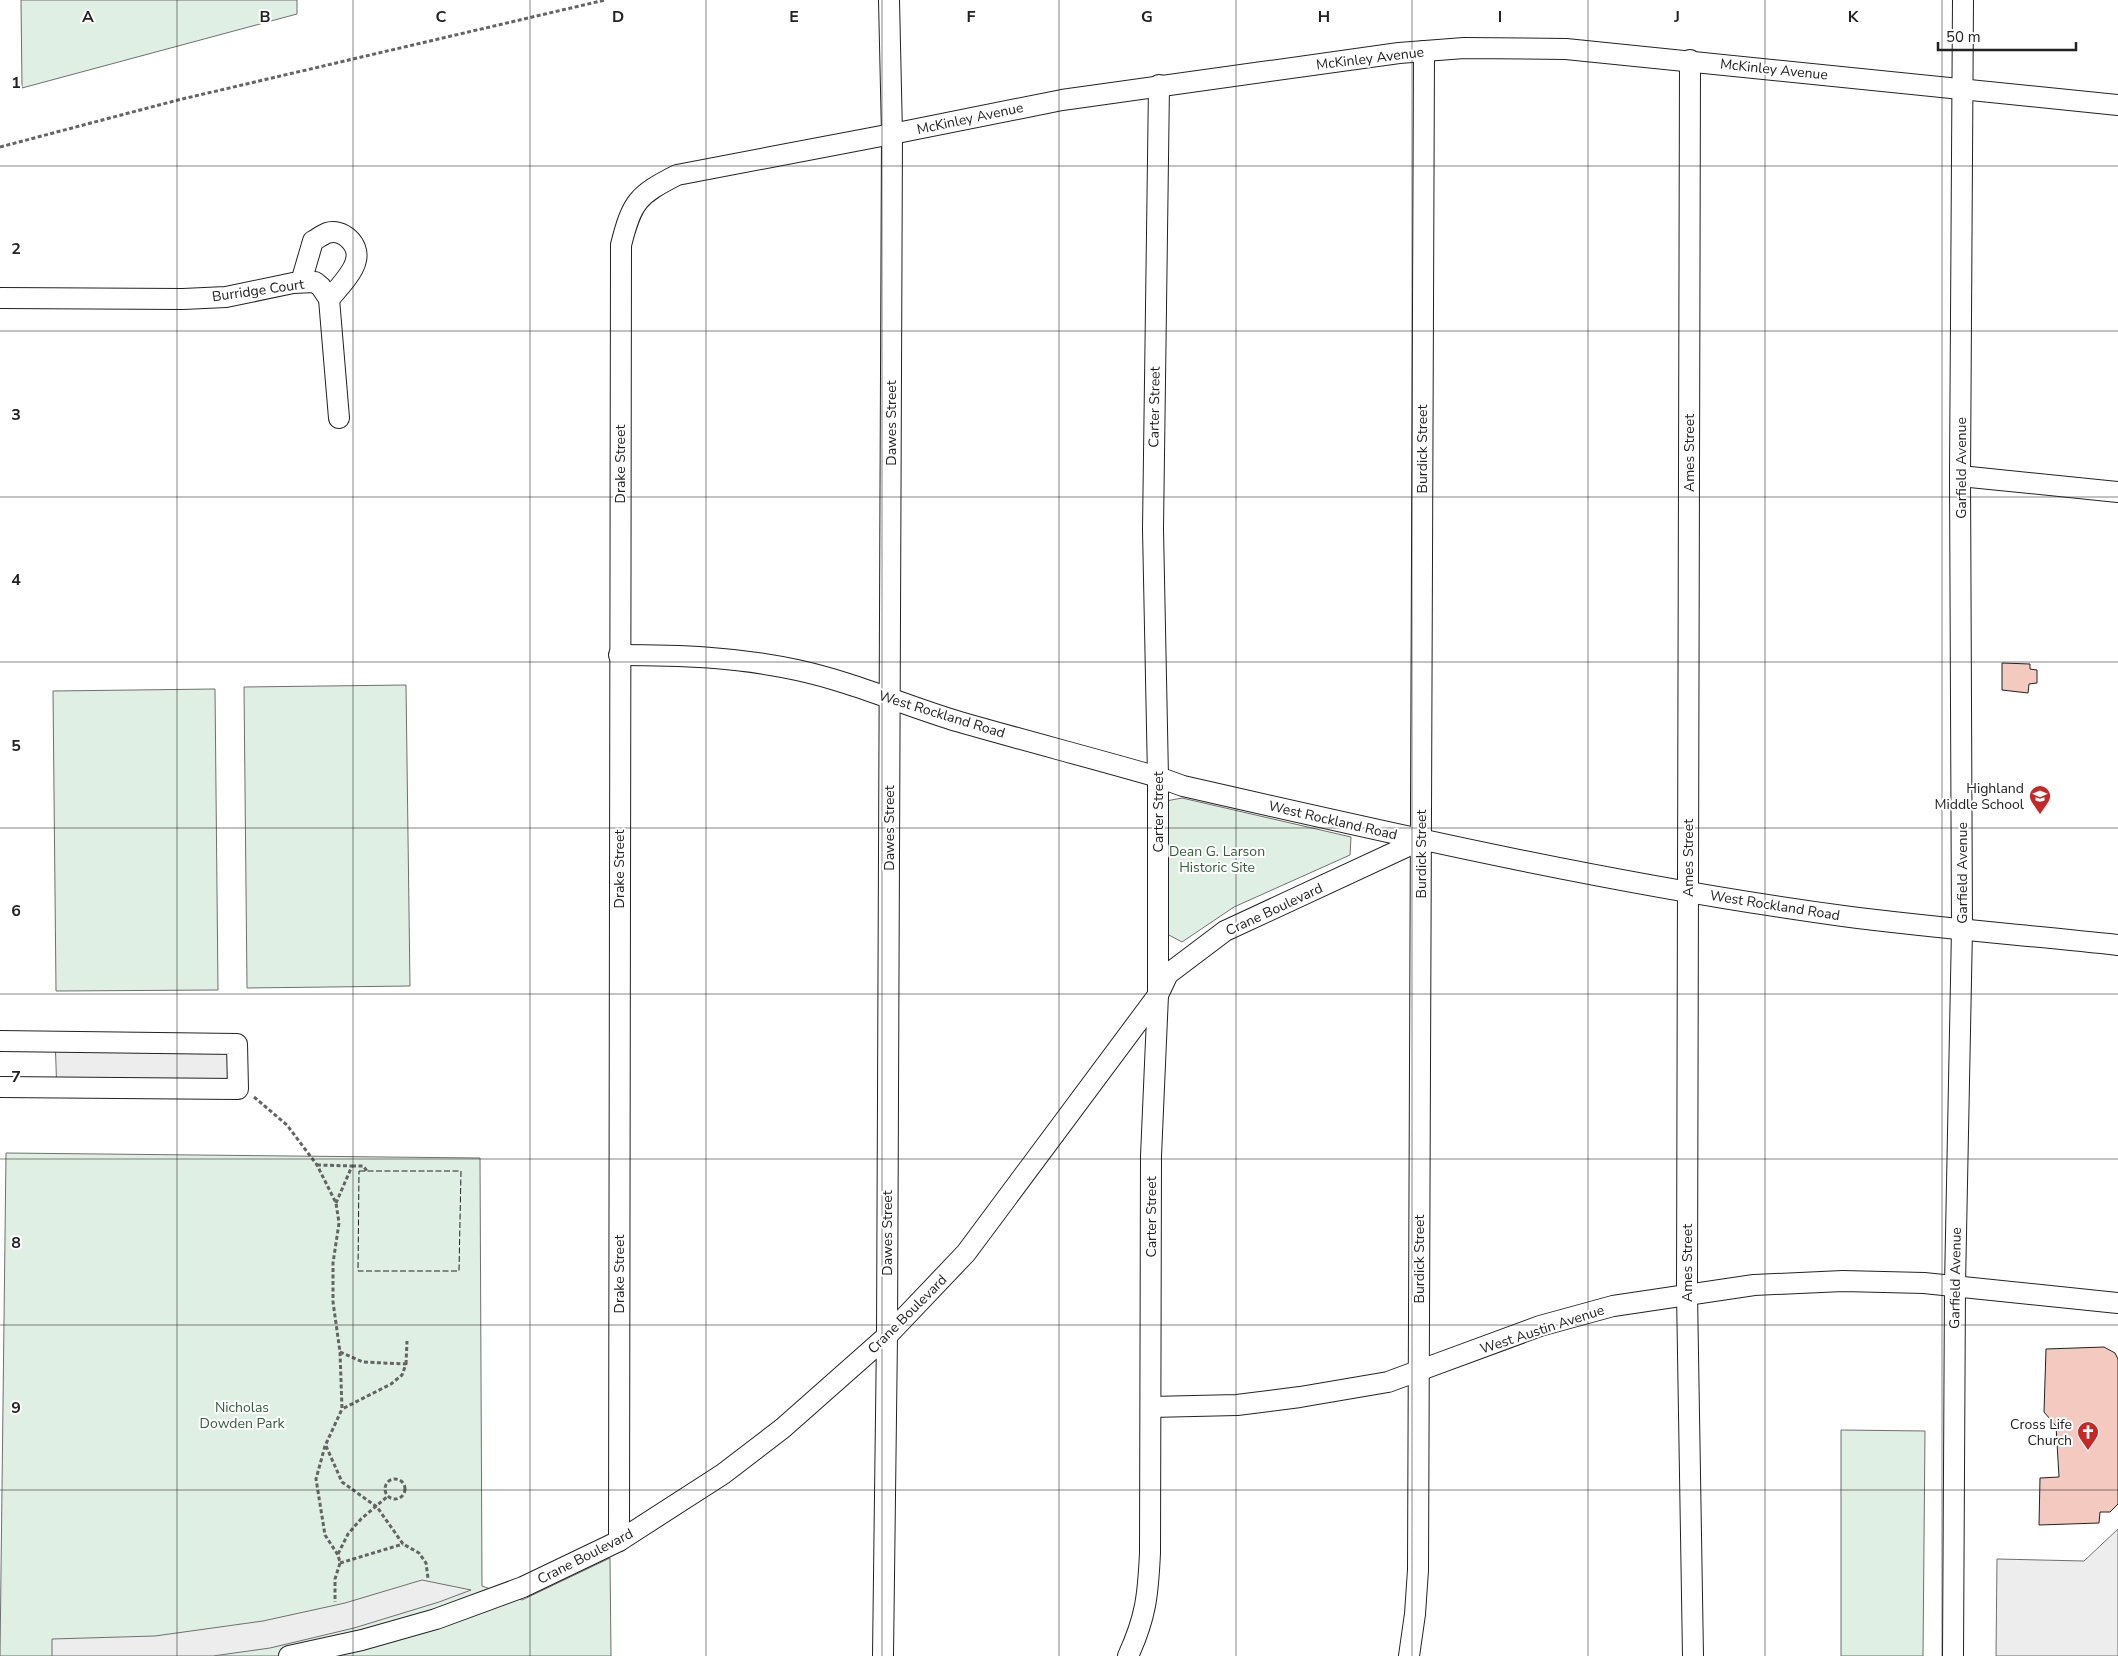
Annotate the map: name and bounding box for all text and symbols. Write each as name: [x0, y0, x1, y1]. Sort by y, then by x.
text: A: [82, 6, 94, 28]
text: B: [259, 6, 271, 28]
text: C: [436, 6, 447, 28]
text: D: [612, 6, 624, 28]
text: E: [789, 6, 799, 28]
text: F: [967, 6, 976, 28]
text: G: [1141, 6, 1153, 28]
text: H: [1318, 6, 1330, 28]
text: I: [1498, 6, 1502, 28]
text: J: [1673, 6, 1680, 28]
text: K: [1848, 6, 1860, 28]
scale bar: [1938, 20, 2076, 52]
text: 50 m: [1946, 27, 1981, 47]
street label: McKinley Avenue: [1315, 42, 1425, 75]
street label: McKinley Avenue: [1719, 54, 1829, 85]
text: 1: [11, 72, 21, 94]
street label: McKinley Avenue: [915, 98, 1025, 139]
text: 2: [11, 238, 21, 260]
street label: Burridge Court: [211, 275, 305, 306]
street label: Carter Street: [1144, 366, 1165, 448]
street label: Dawes Street: [882, 380, 901, 466]
text: 3: [11, 404, 21, 426]
street label: Burdick Street: [1413, 404, 1432, 493]
street label: Ames Street: [1680, 414, 1699, 492]
street label: Garfield Avenue: [1952, 417, 1971, 519]
street label: Drake Street: [611, 424, 630, 503]
text: 4: [11, 569, 21, 591]
street label: West Rockland Road: [876, 686, 1008, 743]
text: 5: [11, 735, 21, 757]
street label: Carter Street: [1149, 771, 1168, 853]
place label: Highland Middle School: [1935, 779, 2025, 814]
school or university icon: Highland Middle School: [2028, 784, 2052, 815]
street label: Dawes Street: [880, 785, 899, 871]
street label: West Rockland Road: [1267, 796, 1399, 845]
street label: Burdick Street: [1412, 809, 1431, 898]
street label: Ames Street: [1679, 819, 1698, 897]
street label: Garfield Avenue: [1953, 822, 1972, 924]
street label: Drake Street: [610, 829, 629, 908]
park label: Dean G. Larson Historic Site: [1169, 842, 1265, 877]
street label: Crane Boulevard: [1223, 879, 1326, 940]
street label: West Rockland Road: [1708, 886, 1841, 925]
text: 6: [11, 900, 21, 922]
text: 7: [11, 1066, 21, 1088]
street label: Carter Street: [1142, 1176, 1161, 1258]
street label: Dawes Street: [878, 1190, 897, 1276]
street label: Burdick Street: [1410, 1214, 1429, 1303]
street label: Ames Street: [1678, 1224, 1697, 1302]
street label: Garfield Avenue: [1945, 1227, 1966, 1329]
text: 8: [11, 1232, 21, 1254]
street label: Drake Street: [610, 1234, 629, 1313]
street label: Crane Boulevard: [864, 1271, 951, 1358]
street label: West Austin Avenue: [1478, 1300, 1607, 1358]
text: 9: [11, 1397, 21, 1419]
park label: Nicholas Dowden Park: [200, 1398, 285, 1433]
place label: Cross Life Church: [2010, 1415, 2072, 1450]
church icon: Cross Life Church: [2076, 1420, 2100, 1451]
street label: Crane Boulevard: [534, 1524, 636, 1589]

